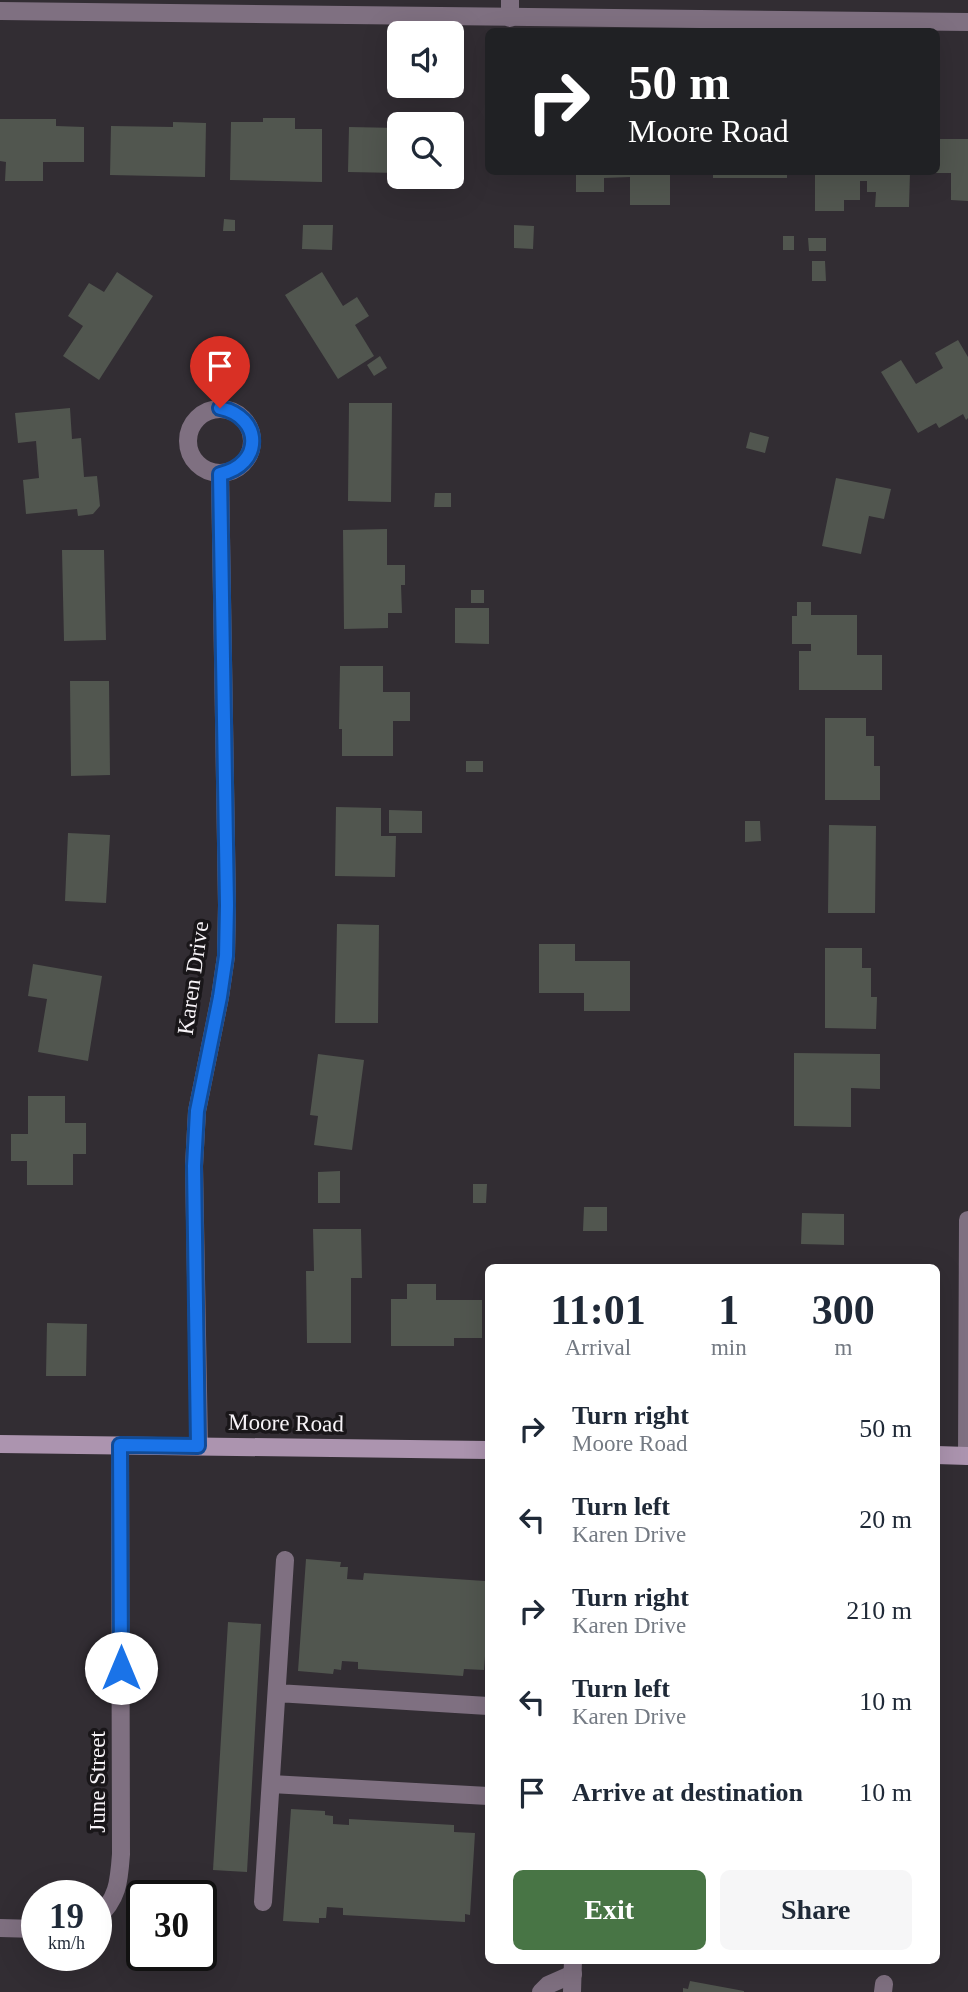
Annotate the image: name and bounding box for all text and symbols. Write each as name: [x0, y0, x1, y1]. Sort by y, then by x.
map controls: [387, 21, 464, 189]
button: sound: [387, 21, 464, 98]
text: 50 m: [628, 55, 730, 110]
icon: right: [513, 56, 604, 147]
button: search: [387, 112, 464, 189]
text: Moore Road: [628, 113, 789, 149]
pin: [190, 336, 250, 408]
icon: arrive: [201, 347, 239, 385]
street label: Karen Drive: [173, 920, 213, 1036]
text: 11:01: [550, 1287, 646, 1333]
text: 1: [718, 1287, 739, 1333]
text: 300: [812, 1287, 875, 1333]
text: Arrival: [565, 1335, 631, 1360]
text: min: [711, 1335, 747, 1360]
text: m: [834, 1335, 852, 1360]
text: Turn right: [572, 1401, 689, 1430]
street label: Moore Road: [228, 1409, 345, 1437]
icon: right: [513, 1410, 551, 1448]
text: 50 m: [859, 1414, 912, 1443]
text: Moore Road: [572, 1431, 688, 1456]
text: Turn left: [572, 1492, 670, 1521]
icon: left: [513, 1501, 551, 1539]
text: 20 m: [859, 1505, 912, 1534]
text: Karen Drive: [572, 1522, 686, 1547]
text: Turn right: [572, 1583, 689, 1612]
icon: right: [513, 1592, 551, 1630]
text: 210 m: [846, 1596, 912, 1625]
text: Karen Drive: [572, 1613, 686, 1638]
position arrow: [84, 1631, 158, 1705]
text: Turn left: [572, 1674, 670, 1703]
icon: left: [513, 1683, 551, 1721]
text: 10 m: [859, 1687, 912, 1716]
text: Karen Drive: [572, 1704, 686, 1729]
street label: June Street: [85, 1731, 110, 1833]
icon: arrive: [513, 1774, 551, 1812]
text: Arrive at destination: [572, 1778, 803, 1807]
text: 10 m: [859, 1778, 912, 1807]
button: Exit: [513, 1870, 706, 1950]
button: Share: [720, 1870, 912, 1950]
speed limit sign: 30: [126, 1880, 217, 1971]
text: 19: [49, 1897, 84, 1936]
text: km/h: [48, 1933, 85, 1953]

